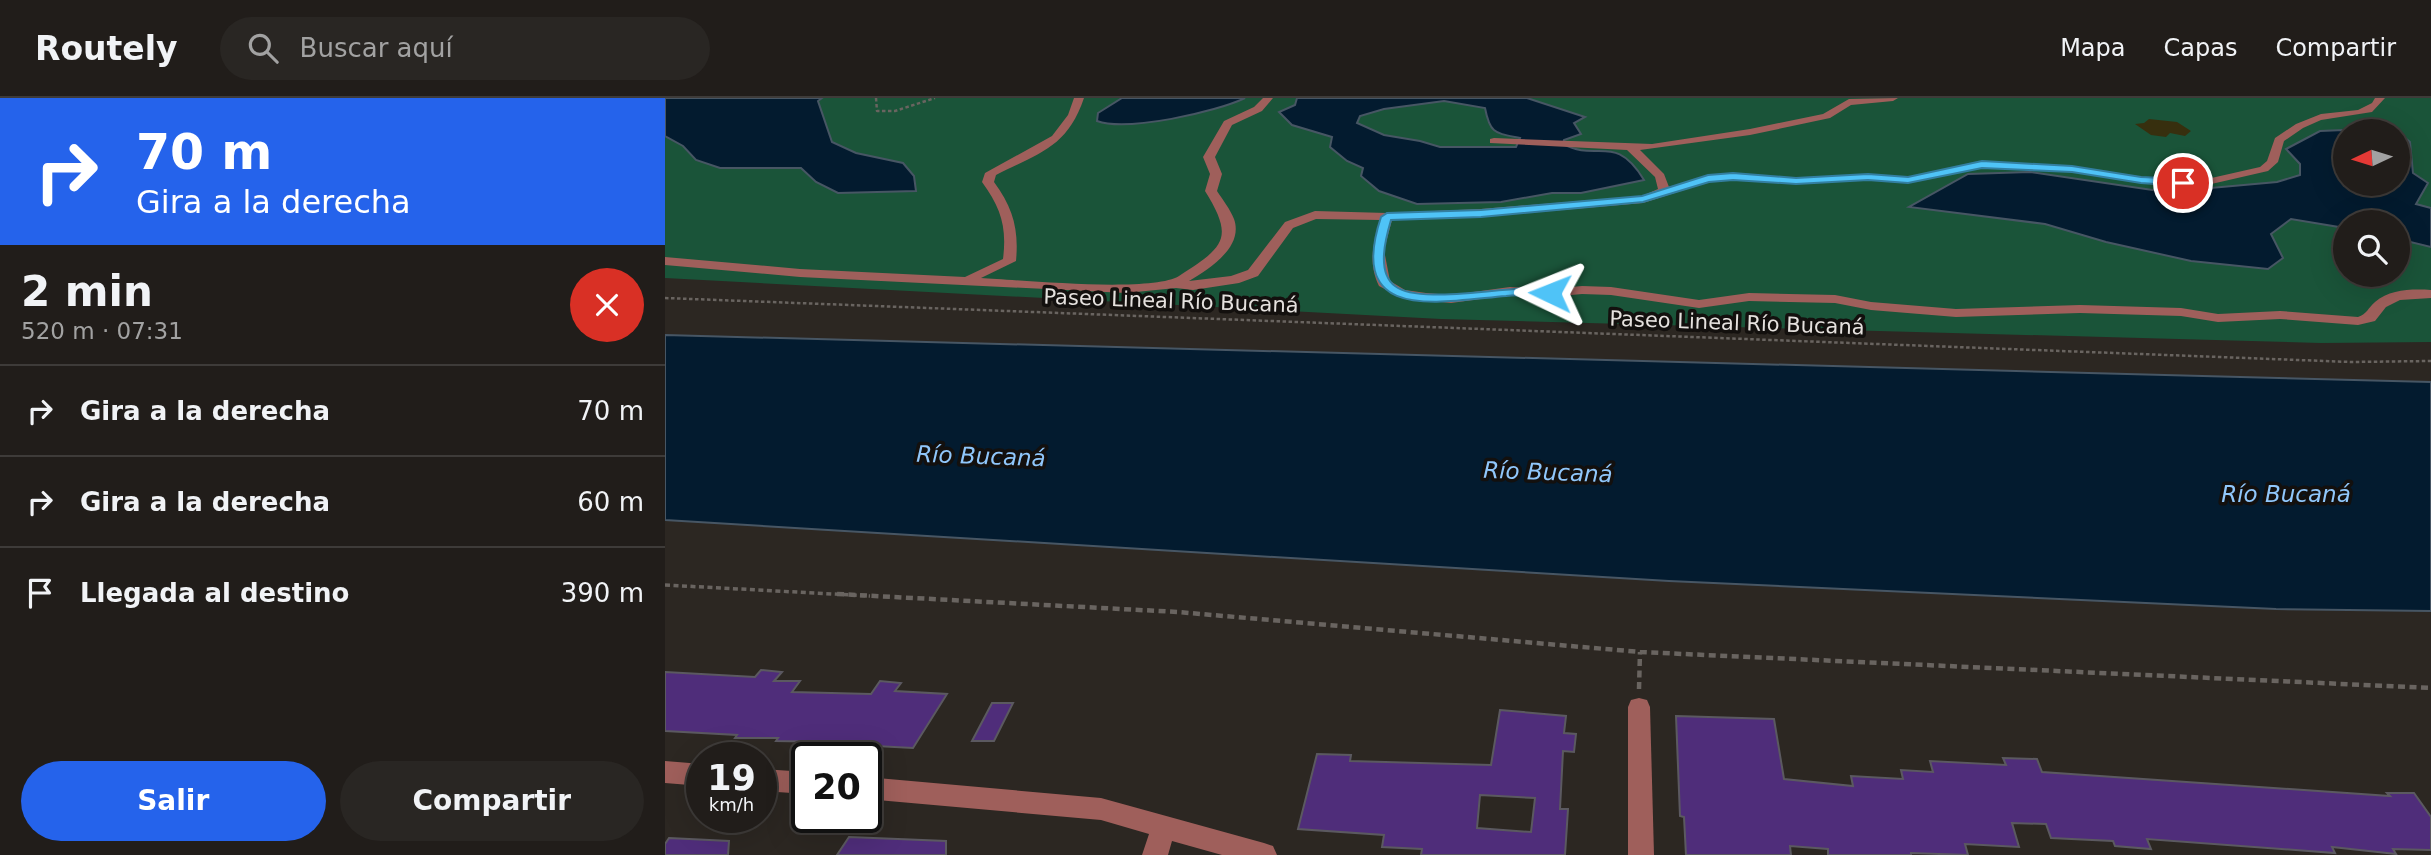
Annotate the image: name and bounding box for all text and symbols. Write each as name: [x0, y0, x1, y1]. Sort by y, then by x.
search box: [220, 17, 710, 80]
text: Routely: [35, 29, 178, 68]
icon: search: [244, 29, 282, 67]
text: Buscar aquí: [300, 33, 453, 63]
text: Mapa: [2060, 34, 2126, 62]
text: Capas: [2164, 34, 2237, 62]
text: Compartir: [2275, 34, 2396, 62]
north arrow: [2333, 119, 2410, 196]
map controls: [2333, 119, 2410, 287]
text: 70 m: [136, 124, 272, 181]
icon: right: [21, 126, 112, 217]
pin: [2153, 153, 2213, 213]
icon: arrive: [2164, 164, 2202, 202]
text: Gira a la derecha: [136, 183, 411, 221]
button: search: [2333, 210, 2410, 287]
position arrow: [1513, 256, 1587, 330]
text: 2 min: [21, 267, 153, 316]
button: close: [570, 268, 644, 342]
street label: Paseo Lineal Río Bucaná: [1043, 285, 1299, 317]
street label: Paseo Lineal Río Bucaná: [1609, 307, 1865, 339]
text: 520 m · 07:31: [21, 318, 183, 344]
icon: right: [21, 392, 59, 430]
text: Gira a la derecha: [80, 396, 330, 426]
text: 70 m: [577, 396, 644, 426]
water label: Río Bucaná: [916, 441, 1046, 471]
water label: Río Bucaná: [1483, 457, 1613, 487]
water label: Río Bucaná: [2221, 481, 2351, 507]
icon: right: [21, 483, 59, 521]
text: Gira a la derecha: [80, 487, 330, 517]
text: 60 m: [577, 487, 644, 517]
icon: arrive: [21, 574, 59, 612]
text: Llegada al destino: [80, 578, 349, 608]
text: 390 m: [561, 578, 644, 608]
speed limit sign: 20: [791, 742, 882, 833]
text: 19: [707, 758, 756, 798]
button: Salir: [21, 761, 326, 841]
button: Compartir: [340, 761, 644, 841]
text: km/h: [709, 794, 754, 815]

